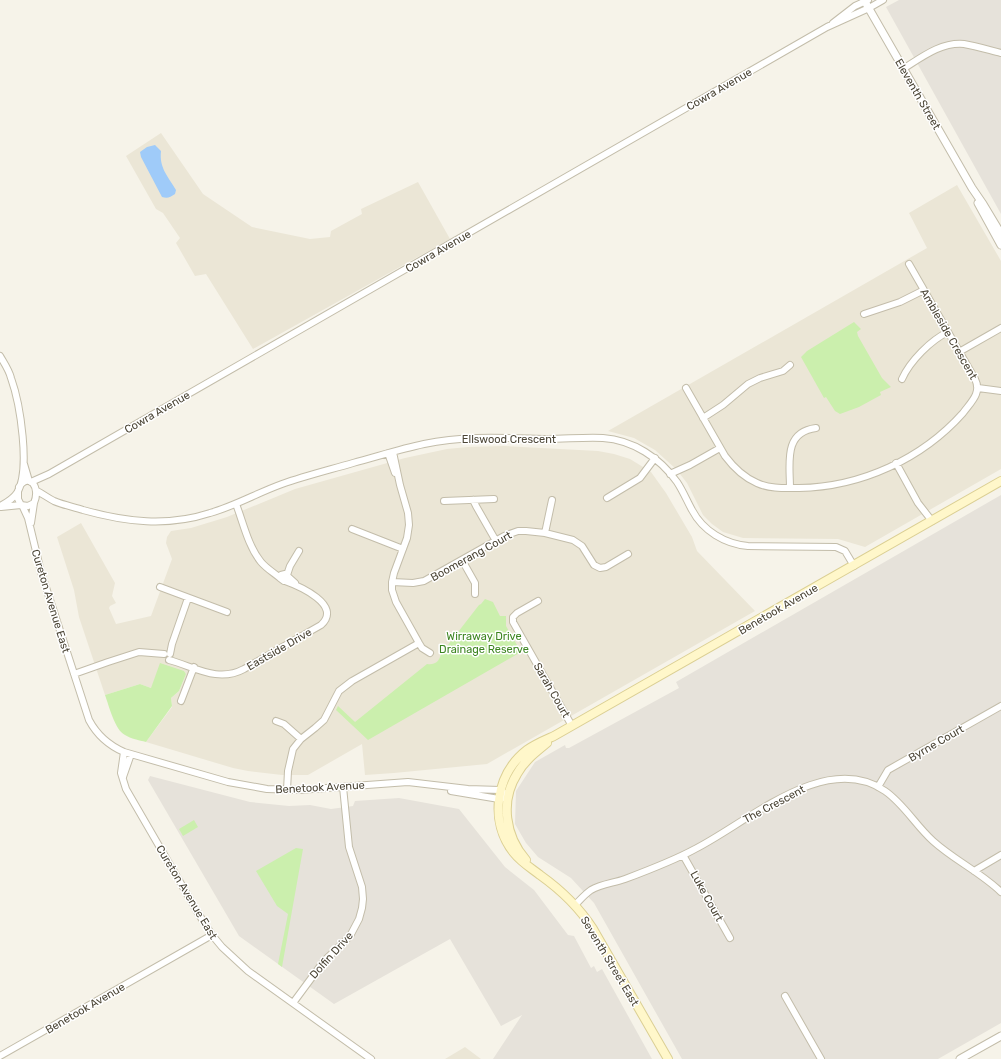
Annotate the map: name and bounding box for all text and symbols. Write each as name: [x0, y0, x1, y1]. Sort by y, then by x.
street label: Eleventh Street: [892, 57, 943, 132]
street label: Cowra Avenue: [684, 65, 754, 113]
street label: Cowra Avenue: [403, 227, 473, 275]
street label: Ambleside Crescent: [917, 287, 980, 382]
street label: Cowra Avenue: [122, 388, 192, 436]
street label: Ellswood Crescent: [462, 433, 557, 446]
street label: Boomerang Court: [428, 528, 515, 584]
street label: Cureton Avenue East: [29, 548, 73, 655]
street label: Benetook Avenue: [736, 581, 820, 637]
street label: Eastside Drive: [244, 626, 314, 673]
park label: Wirraway Drive Drainage Reserve: [439, 630, 529, 656]
street label: Sarah Court: [531, 660, 573, 721]
street label: Byrne Court: [906, 722, 967, 765]
street label: Benetook Avenue: [275, 779, 365, 796]
street label: The Crescent: [741, 782, 808, 826]
street label: Cureton Avenue East: [153, 843, 220, 942]
street label: Luke Court: [687, 869, 726, 924]
street label: Seventh Street East: [578, 914, 642, 1009]
street label: Dolfin Drive: [307, 929, 356, 981]
street label: Benetook Avenue: [43, 980, 127, 1036]

